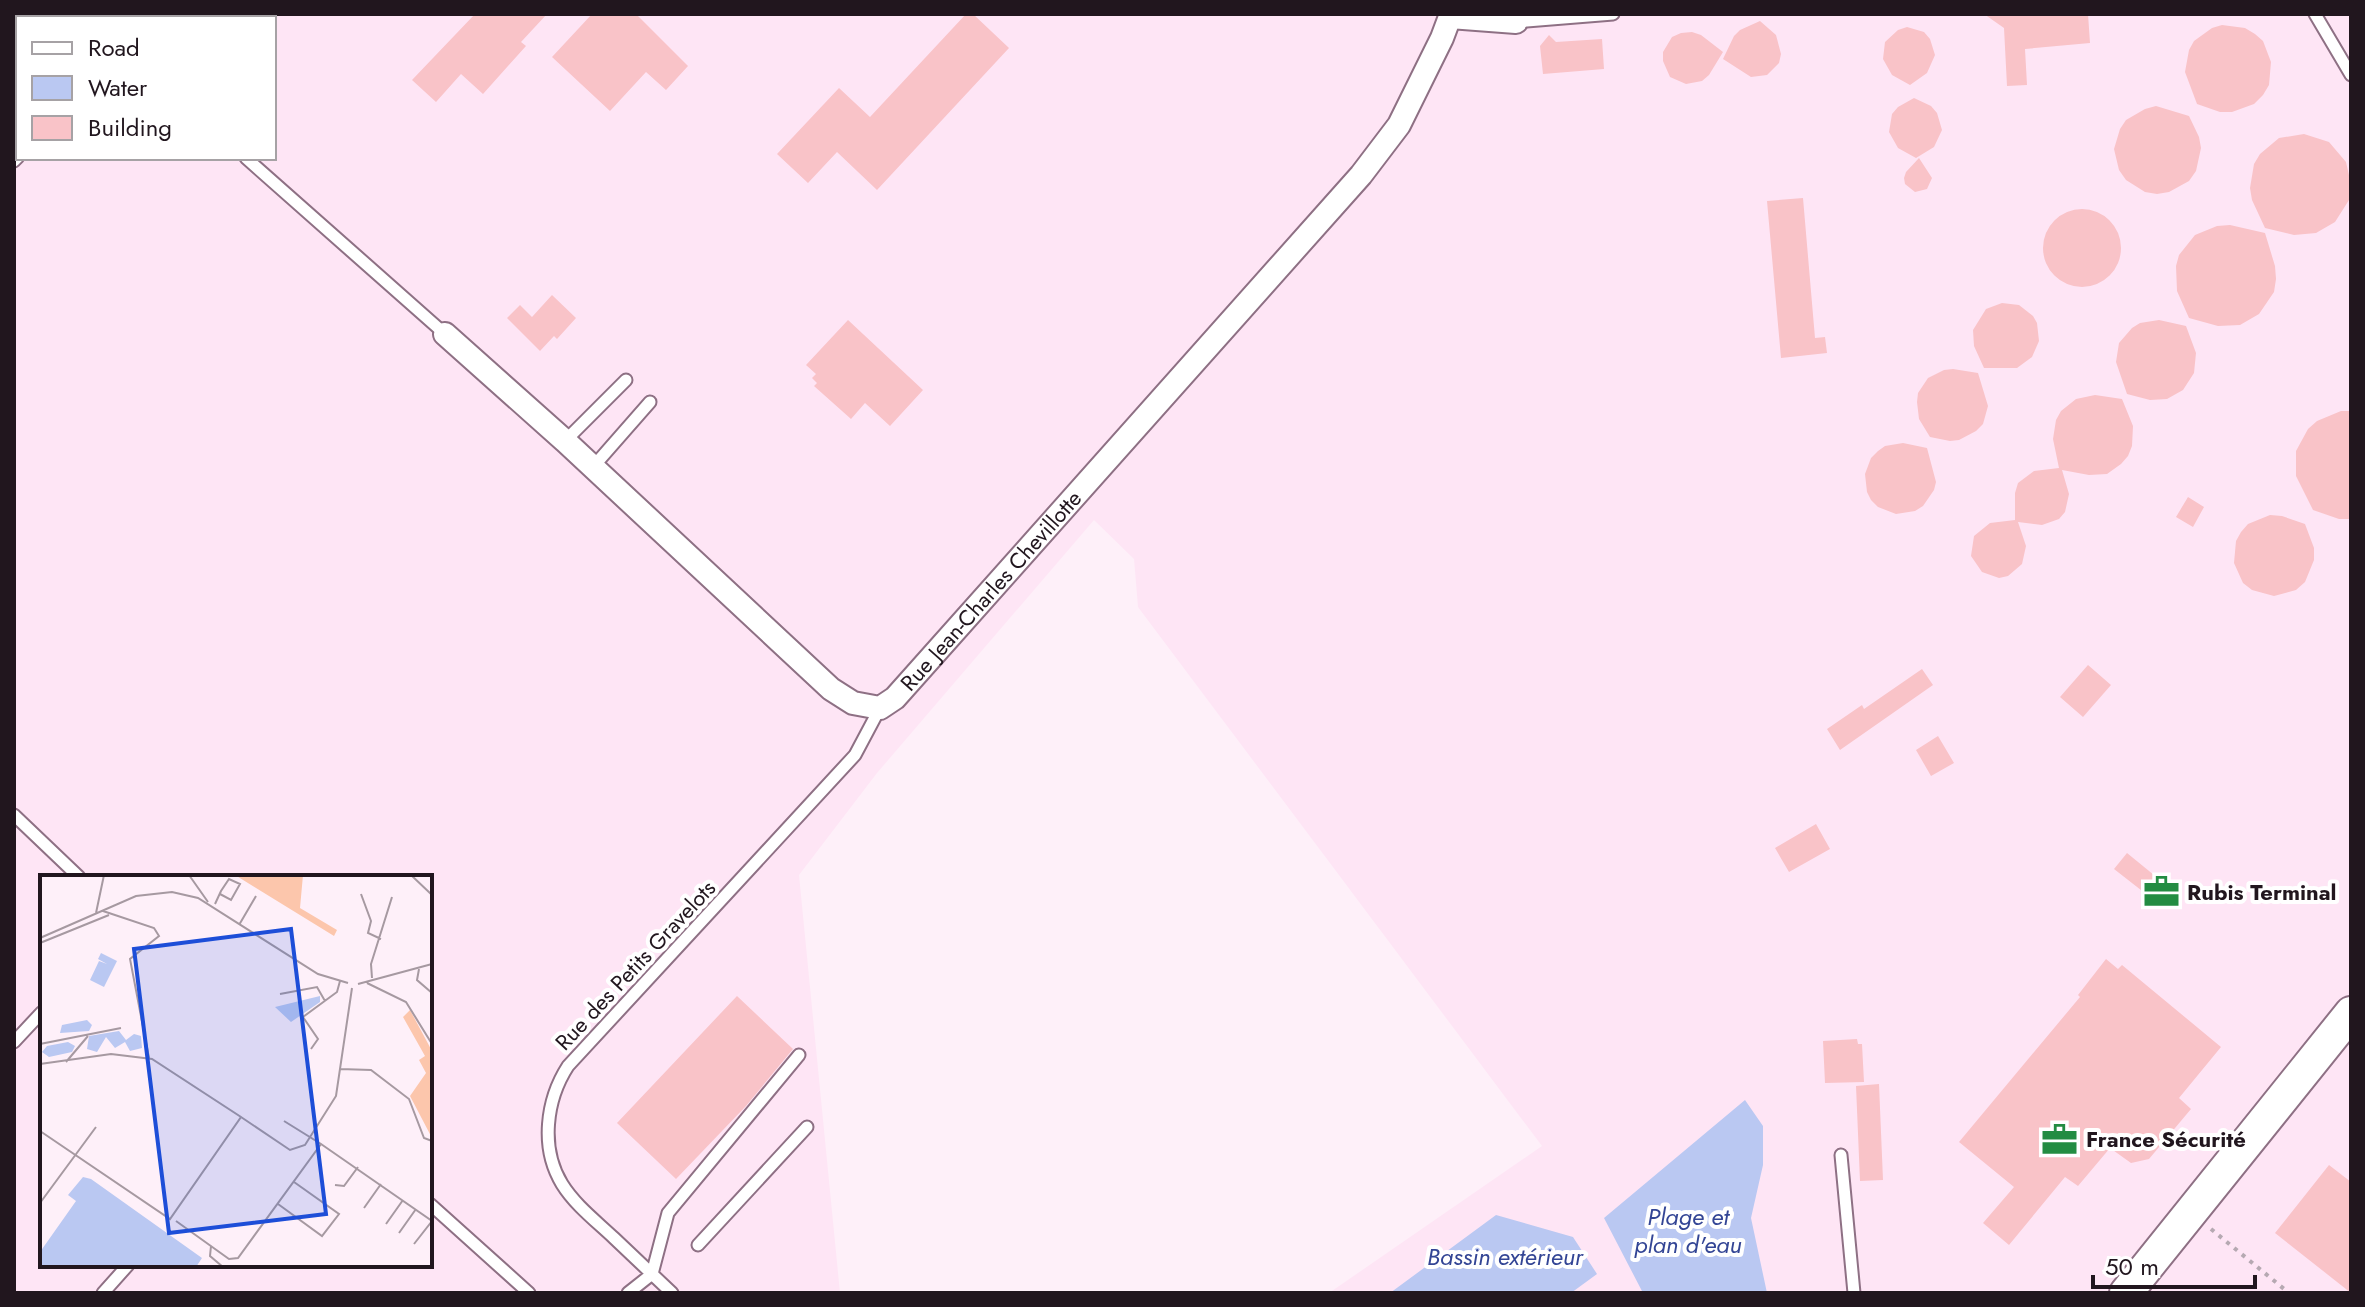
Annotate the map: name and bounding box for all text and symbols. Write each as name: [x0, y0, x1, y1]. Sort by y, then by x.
legend: [16, 16, 276, 160]
text: Road: [88, 30, 140, 65]
text: Water: [88, 70, 148, 105]
text: Building: [88, 110, 172, 145]
street label: Rue Jean-Charles Chevillotte: [893, 483, 1089, 698]
street label: Rue des Petits Gravelots: [547, 873, 723, 1057]
office icon: Rubis Terminal: [2142, 873, 2180, 911]
inset map: [40, 875, 432, 1267]
place label: Rubis Terminal: [2187, 876, 2337, 908]
office icon: France Sécurité: [2041, 1120, 2079, 1158]
place label: France Sécurité: [2086, 1123, 2246, 1155]
water label: Plage et plan d'eau: [1634, 1199, 1742, 1262]
water label: Bassin extérieur: [1427, 1239, 1585, 1274]
scale bar: [2093, 1239, 2255, 1289]
text: 50 m: [2105, 1249, 2159, 1284]

